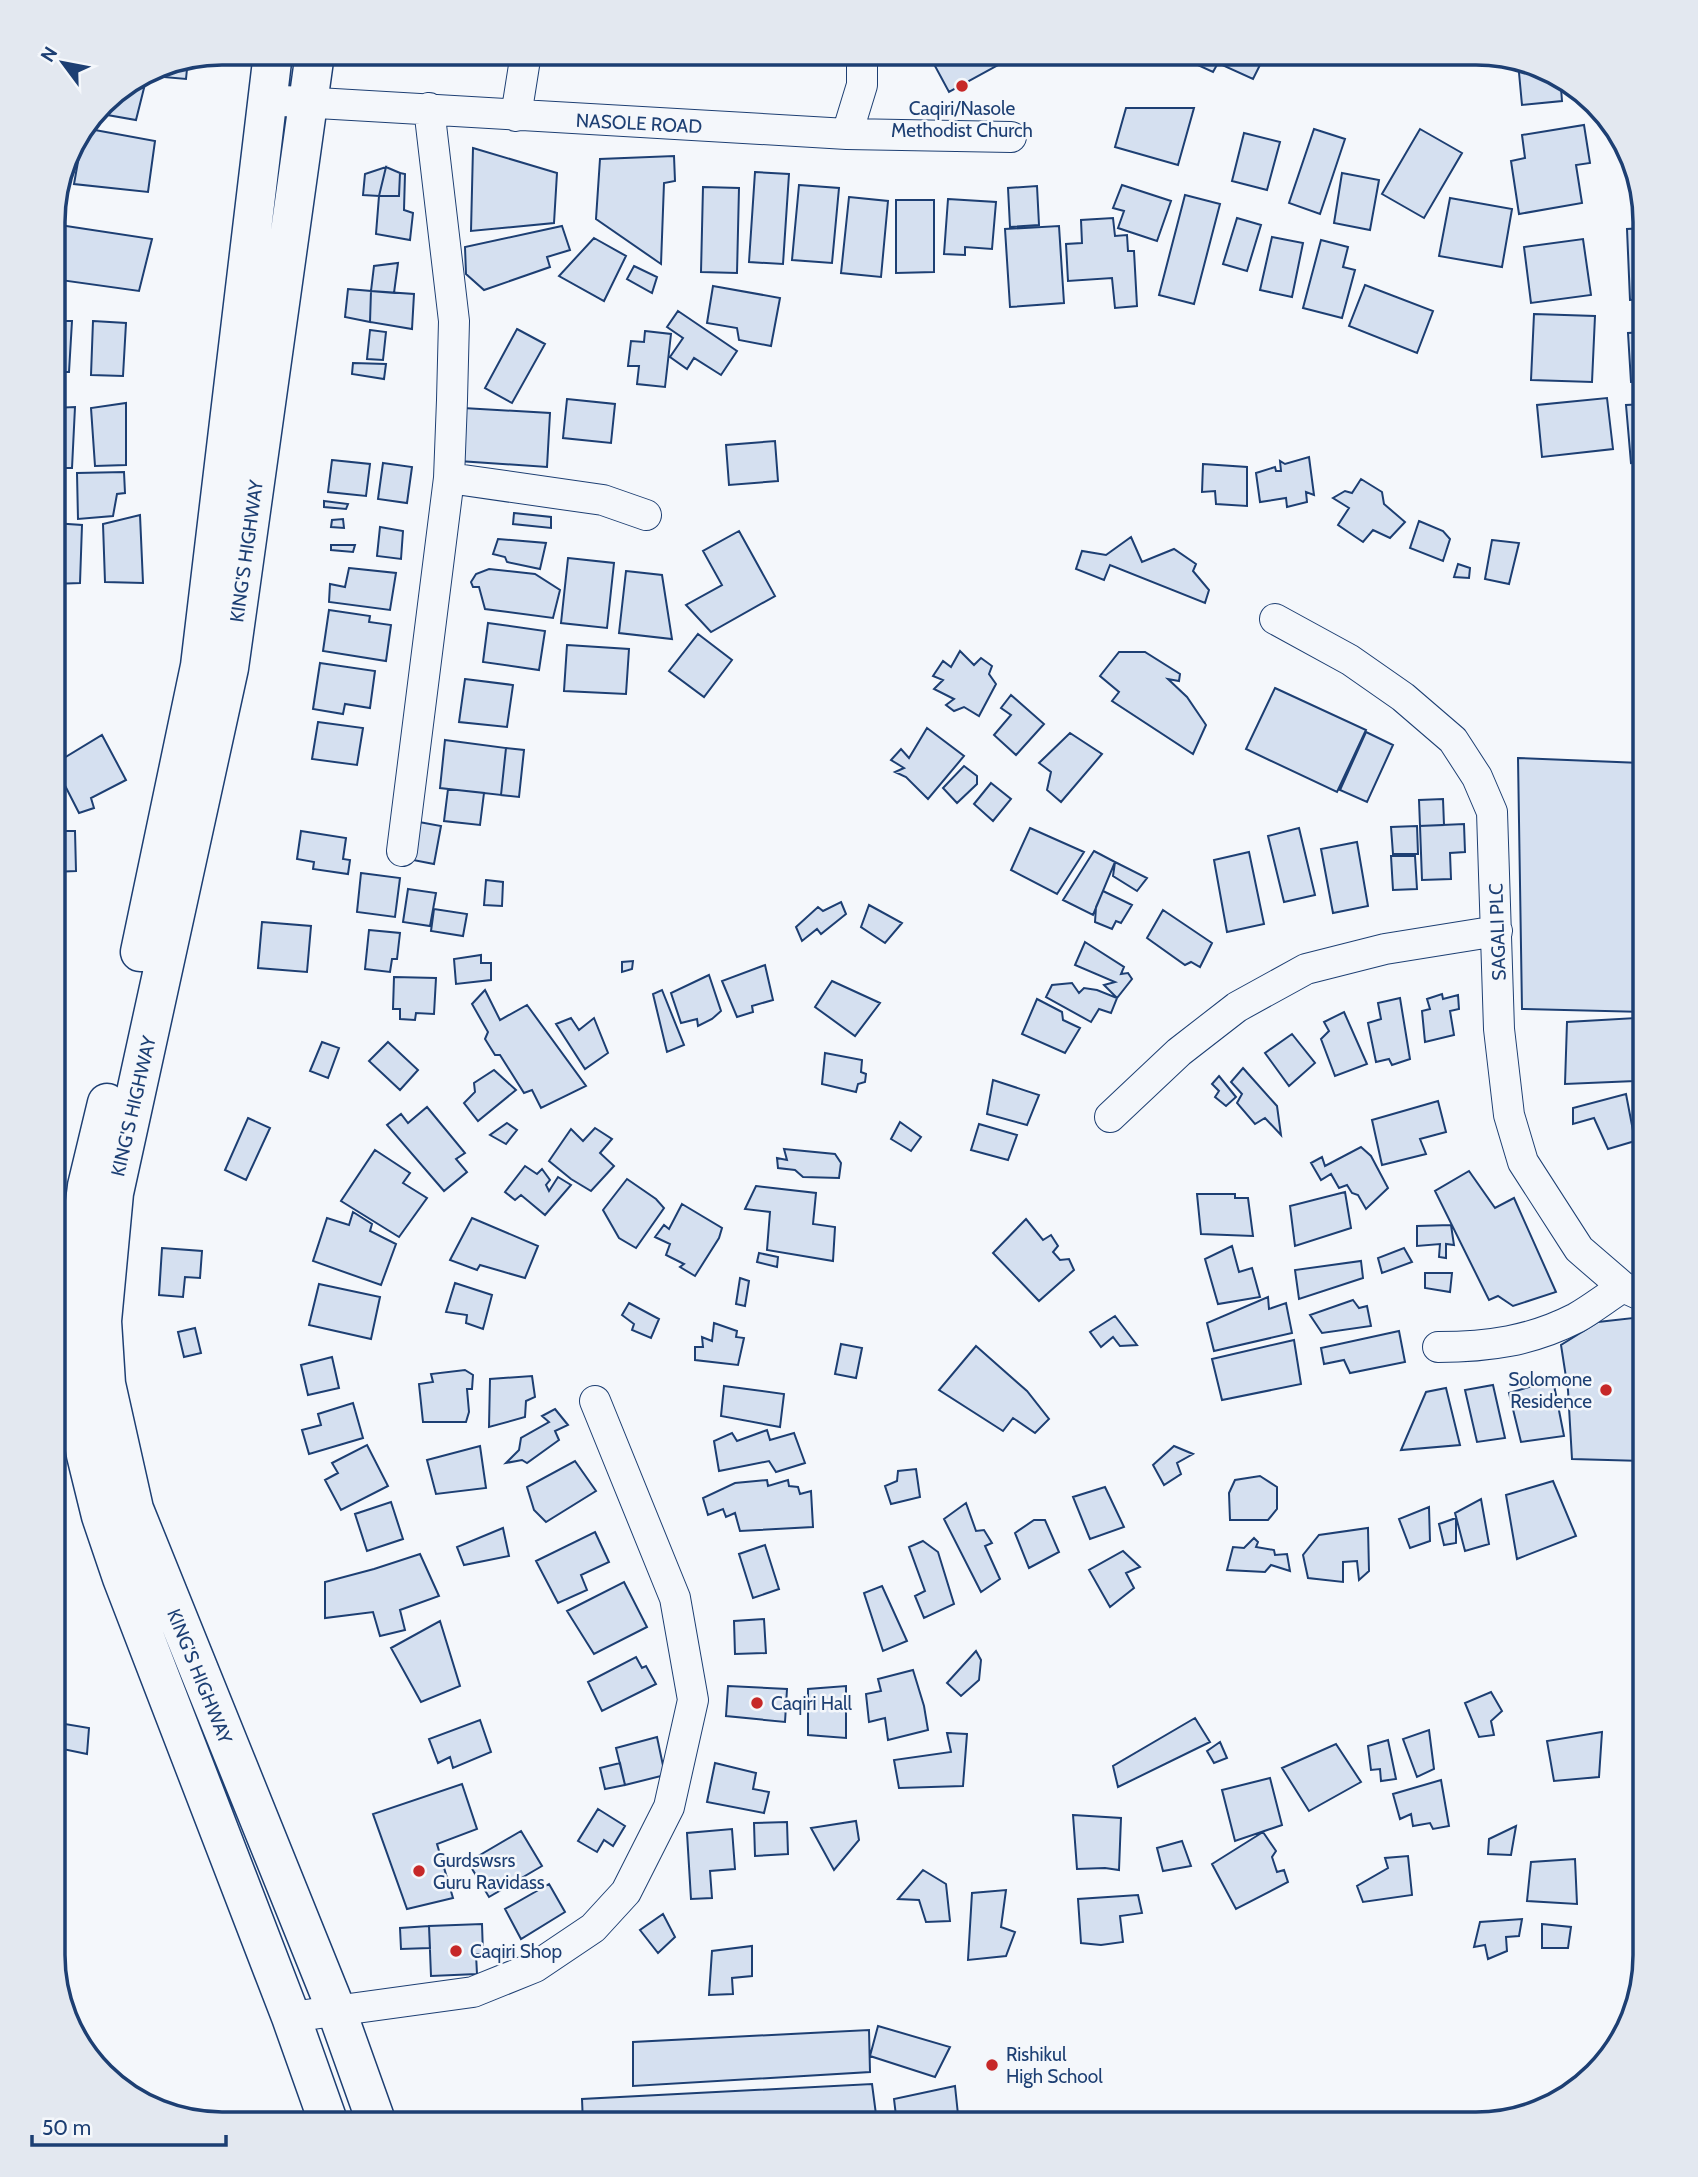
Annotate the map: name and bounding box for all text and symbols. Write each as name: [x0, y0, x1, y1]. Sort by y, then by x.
north arrow: [28, 28, 98, 98]
text: N: [36, 42, 62, 66]
marker: Caqiri/Nasole Methodist Church: [954, 78, 970, 94]
place label: Caqiri/Nasole Methodist Church: [891, 97, 1033, 142]
street label: NASOLE ROAD: [575, 109, 703, 138]
street label: KING'S HIGHWAY: [225, 478, 268, 624]
street label: SAGALI PLC: [1484, 883, 1511, 981]
street label: KING'S HIGHWAY: [106, 1033, 161, 1179]
place label: Solomone Residence: [1508, 1368, 1592, 1413]
marker: Solomone Residence: [1598, 1382, 1614, 1398]
street label: KING'S HIGHWAY: [162, 1605, 237, 1747]
place label: Caqiri Hall: [771, 1692, 853, 1715]
marker: Caqiri Hall: [749, 1695, 765, 1711]
place label: Gurdswsrs Guru Ravidass: [433, 1849, 545, 1894]
marker: Gurdswsrs Guru Ravidass: [411, 1863, 427, 1879]
place label: Caqiri Shop: [470, 1940, 562, 1963]
marker: Caqiri Shop: [448, 1943, 464, 1959]
place label: Rishikul High School: [1006, 2043, 1103, 2088]
marker: Rishikul High School: [984, 2057, 1000, 2073]
scale bar: [32, 2104, 226, 2148]
text: 50 m: [42, 2115, 91, 2140]

